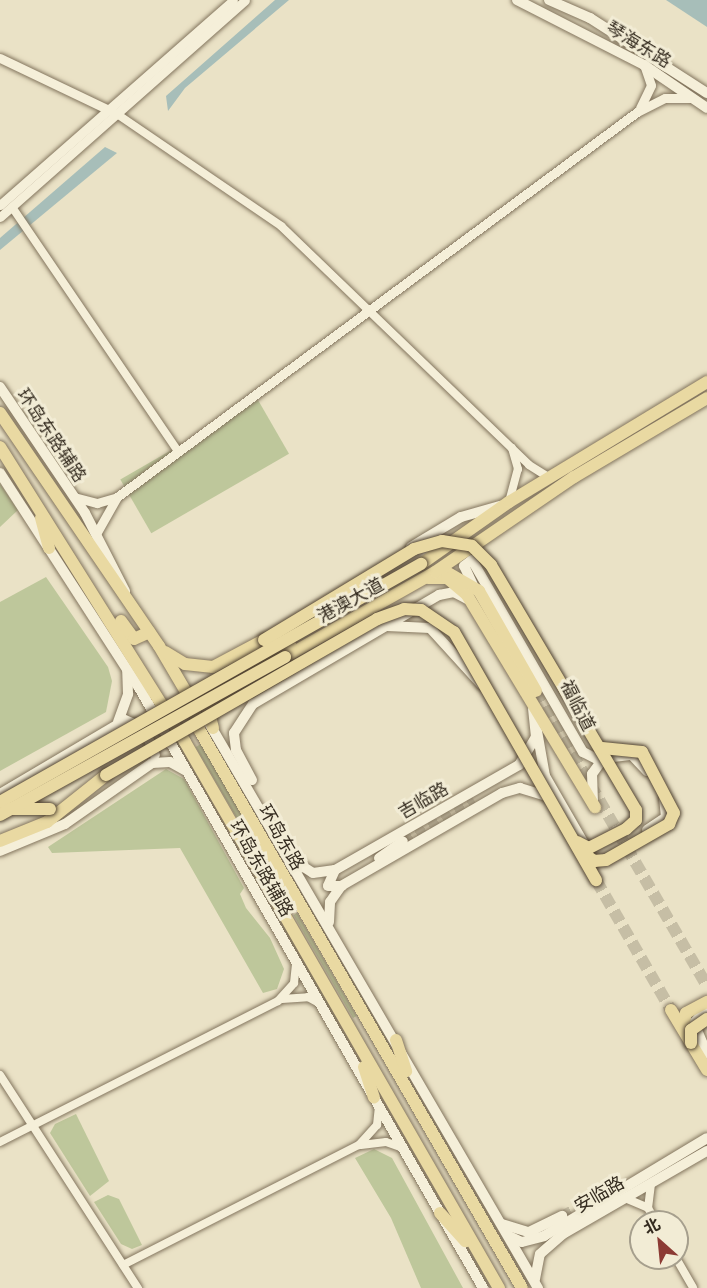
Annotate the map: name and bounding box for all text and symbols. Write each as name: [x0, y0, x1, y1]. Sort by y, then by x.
street label: 琴海东路: [603, 16, 675, 72]
street label: 环岛东路辅路: [13, 384, 91, 486]
street label: 港澳大道: [313, 573, 387, 627]
street label: 福临道: [556, 676, 600, 734]
street label: 吉临路: [394, 777, 452, 823]
street label: 环岛东路: [255, 800, 309, 874]
street label: 环岛东路辅路: [226, 816, 298, 920]
street label: 安临路: [570, 1171, 628, 1217]
north arrow: [629, 1210, 689, 1270]
text: 北: [640, 1212, 664, 1239]

